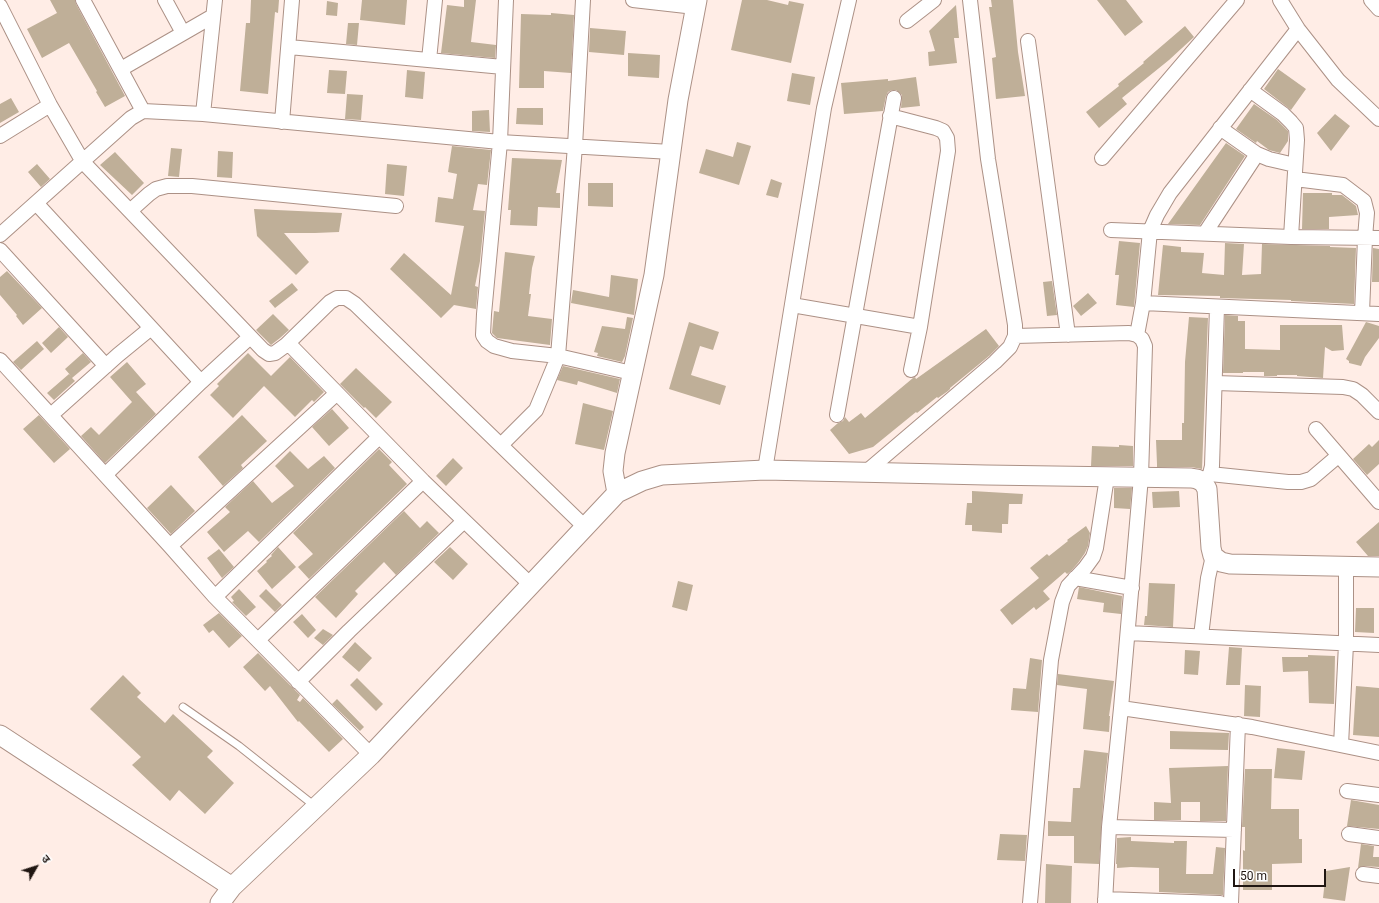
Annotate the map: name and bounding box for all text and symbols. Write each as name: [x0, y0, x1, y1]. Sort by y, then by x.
north arrow: [16, 847, 56, 887]
text: उ: [39, 853, 53, 866]
scale bar: [1235, 861, 1328, 887]
text: 50 m: [1240, 869, 1267, 883]

